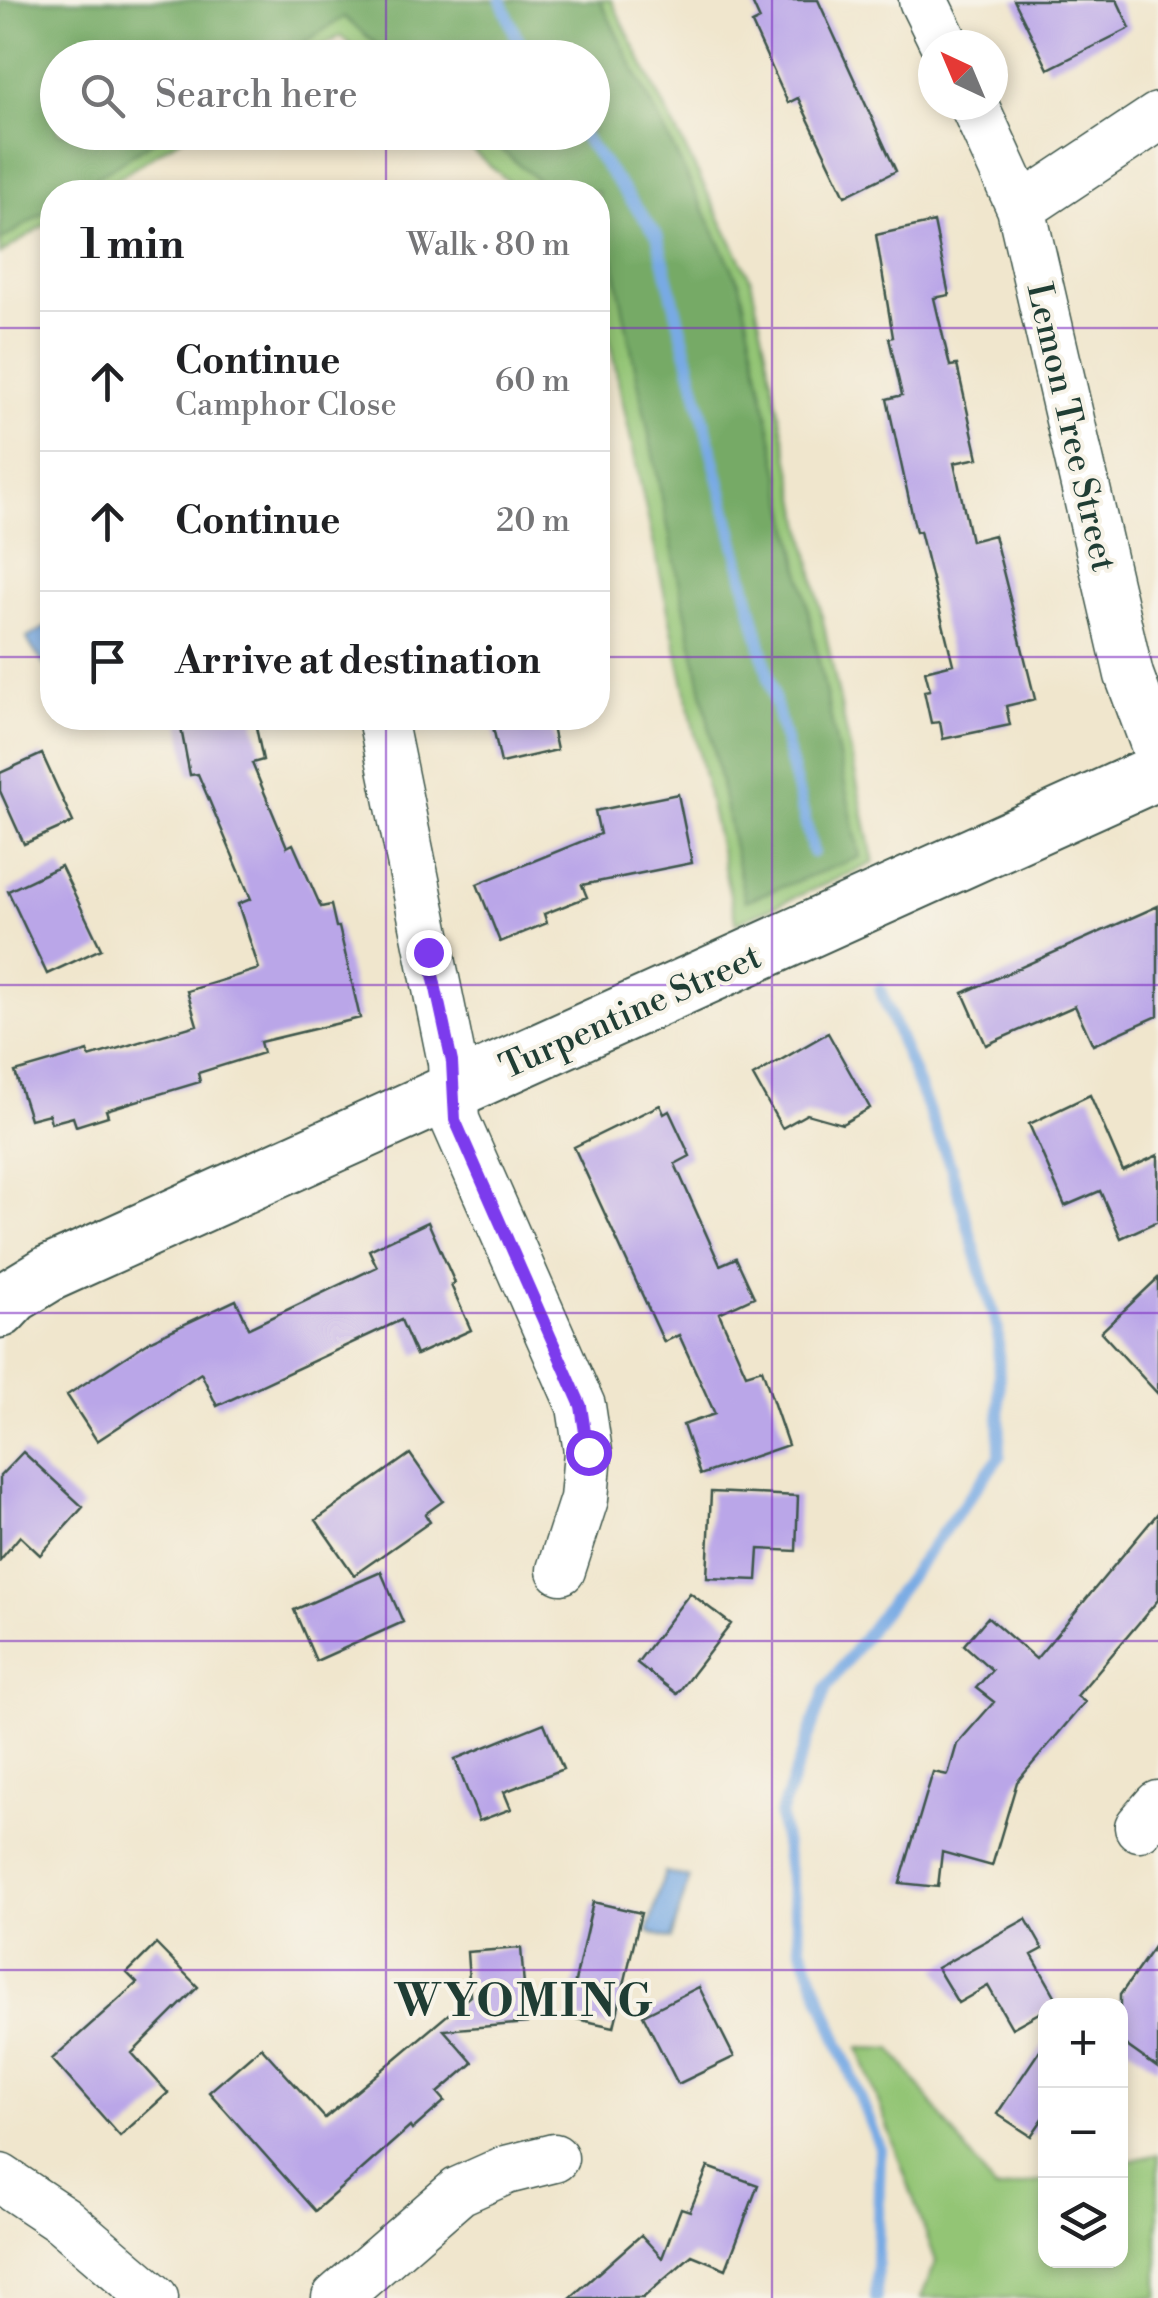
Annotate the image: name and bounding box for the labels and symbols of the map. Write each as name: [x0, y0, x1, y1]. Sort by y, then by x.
north arrow: [918, 30, 1008, 120]
street label: Lemon Tree Street: [1016, 279, 1125, 576]
route end: [406, 930, 452, 976]
street label: Turpentine Street: [493, 936, 768, 1089]
route start: [566, 1430, 612, 1476]
district label: WYOMING: [394, 1974, 655, 2031]

